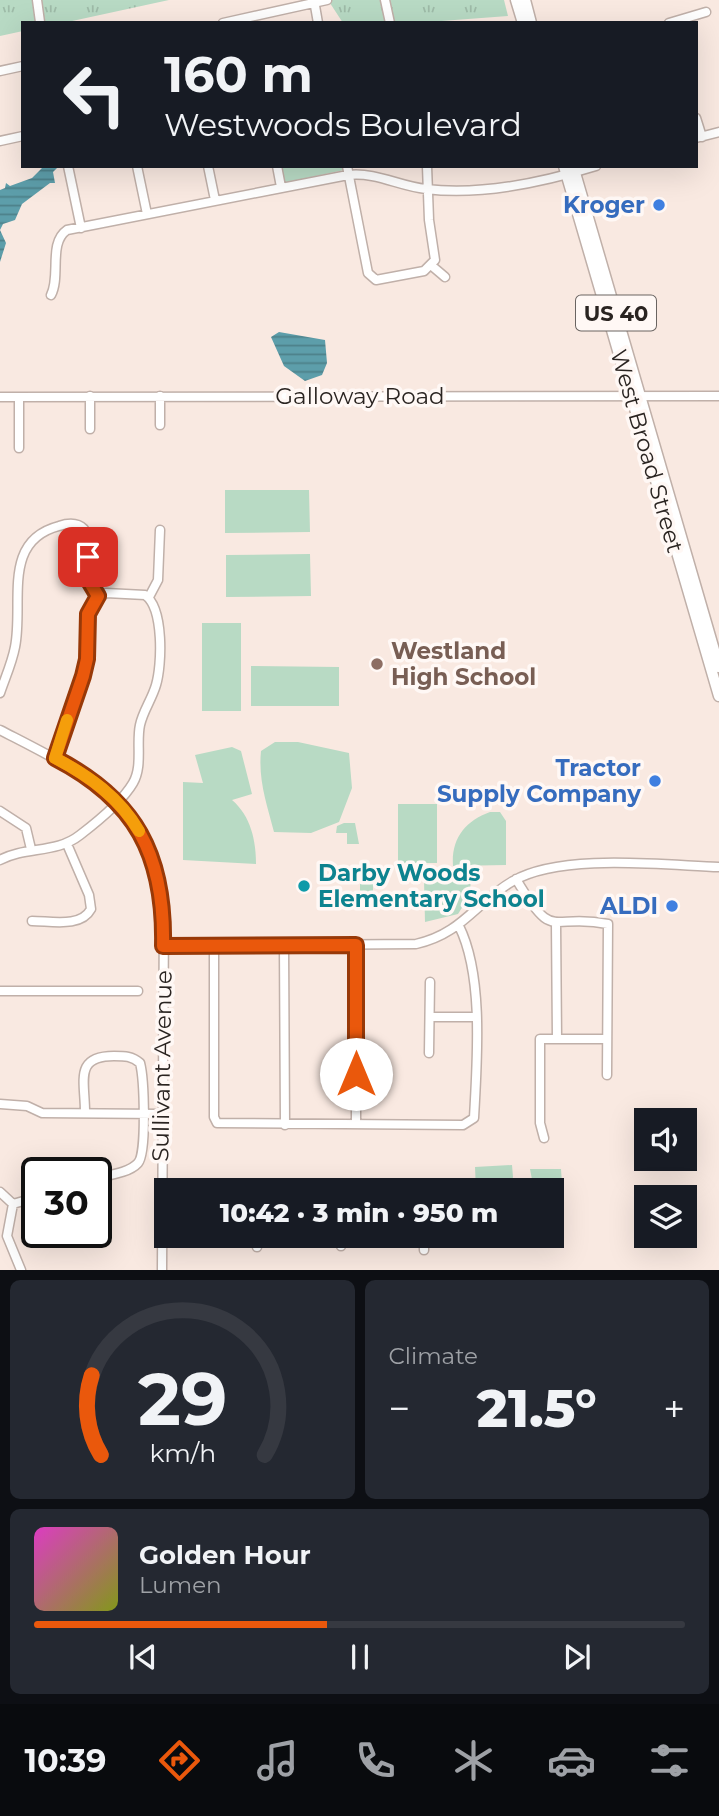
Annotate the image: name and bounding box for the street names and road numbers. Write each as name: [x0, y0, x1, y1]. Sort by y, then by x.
road number: US 40: [576, 296, 656, 330]
street label: West Broad Street: [605, 346, 689, 556]
street label: Galloway Road: [275, 382, 445, 410]
street label: Sullivant Avenue: [146, 970, 178, 1162]

